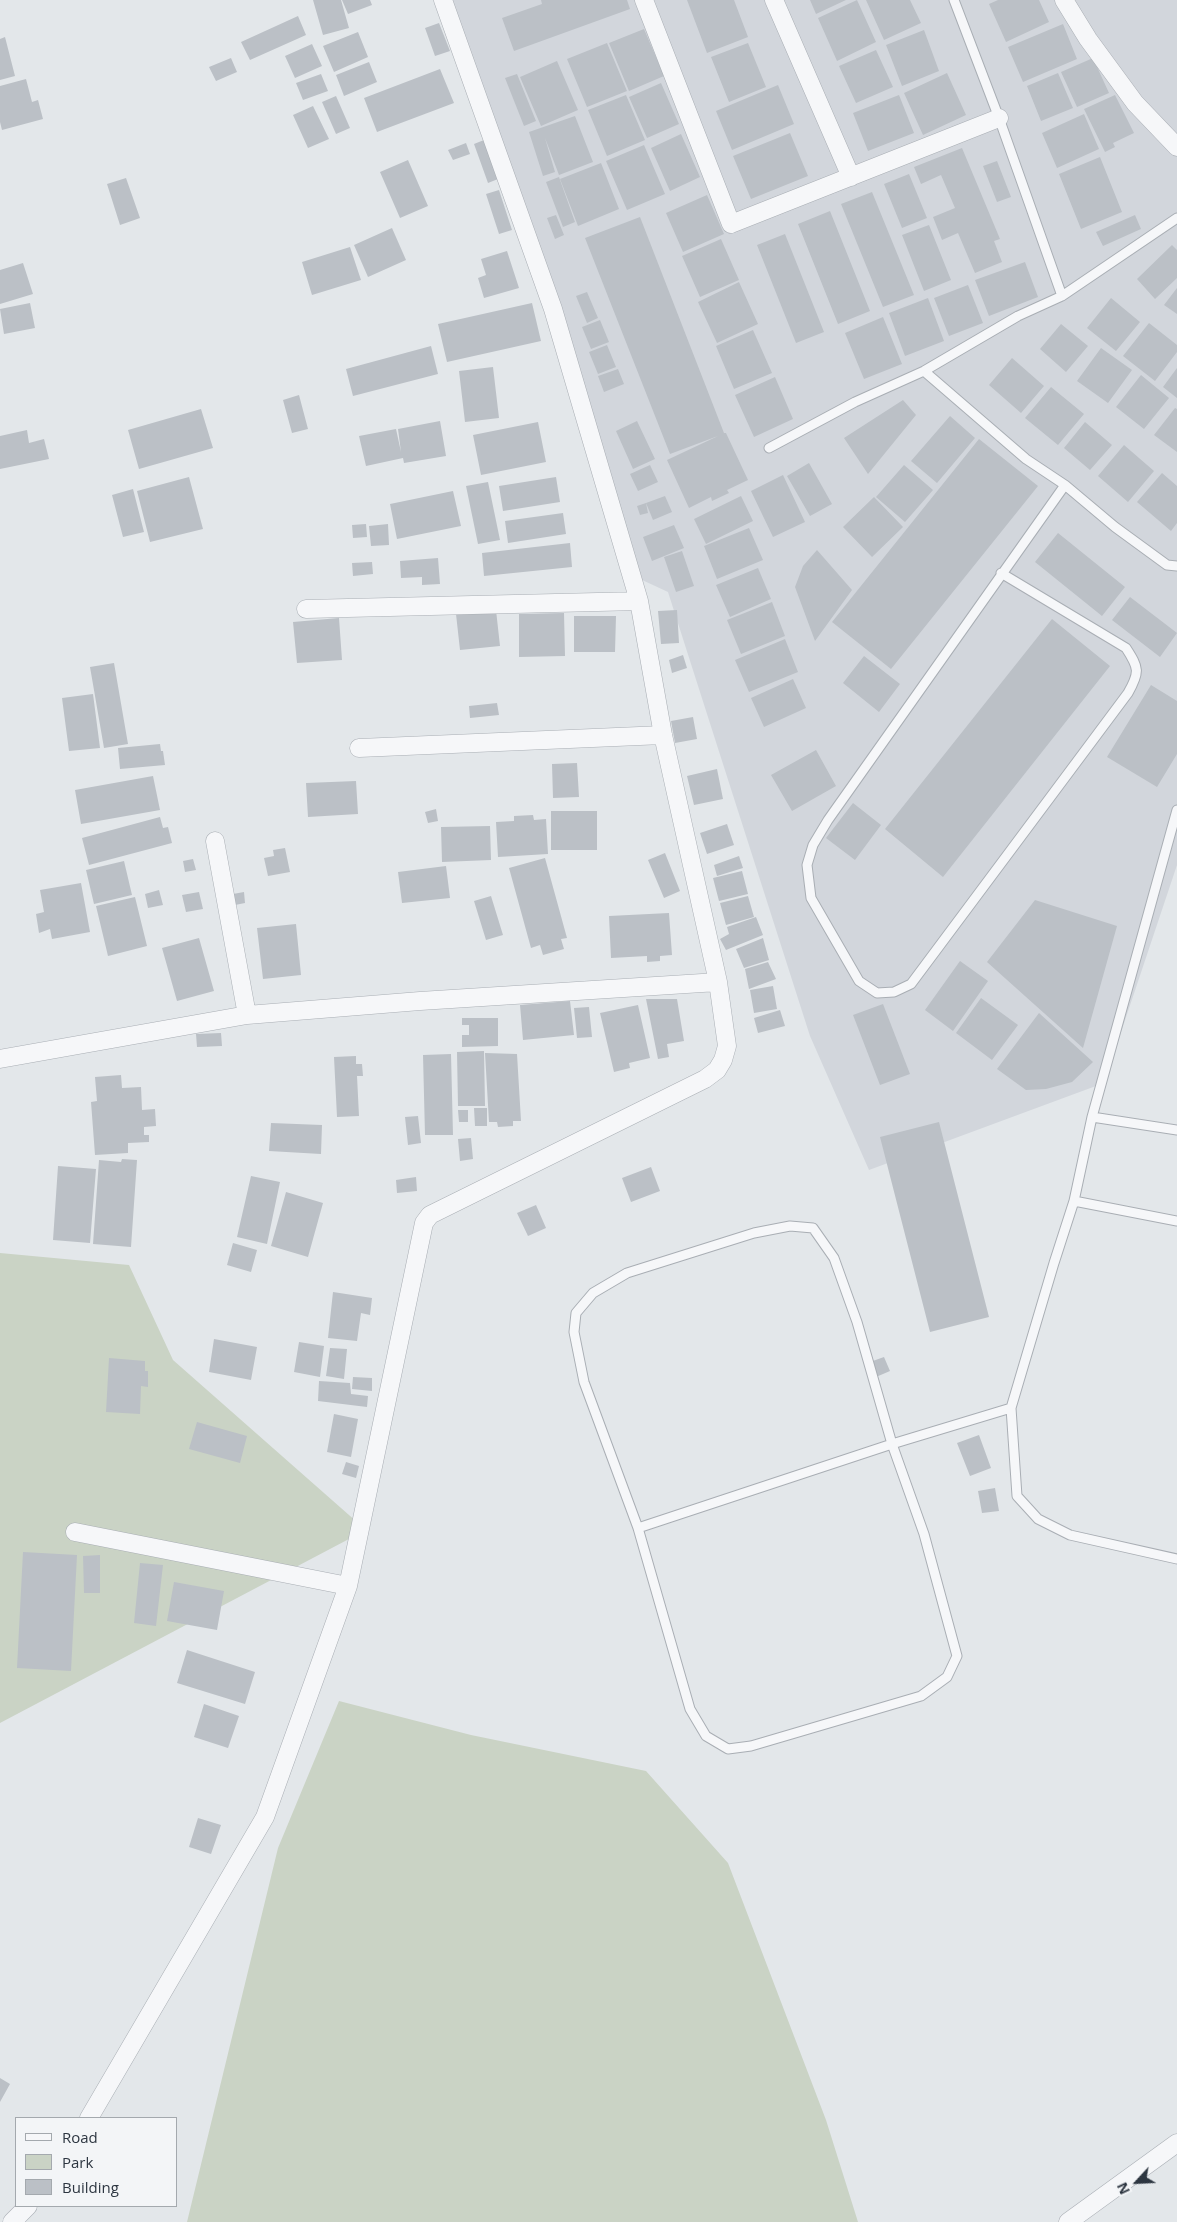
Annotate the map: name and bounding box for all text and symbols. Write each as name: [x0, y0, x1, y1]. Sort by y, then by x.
legend: [15, 2117, 178, 2207]
text: Road: [62, 2127, 98, 2147]
text: Park: [62, 2152, 93, 2172]
north arrow: [1112, 2157, 1162, 2207]
text: Building: [62, 2177, 119, 2197]
text: N: [1112, 2179, 1134, 2198]

